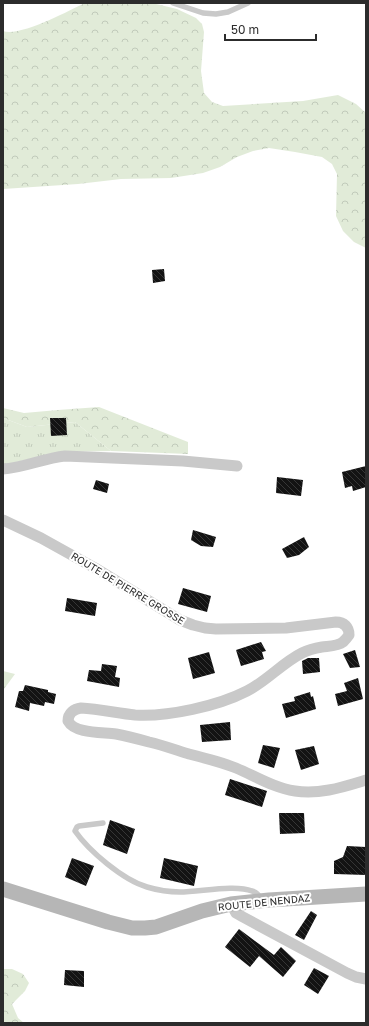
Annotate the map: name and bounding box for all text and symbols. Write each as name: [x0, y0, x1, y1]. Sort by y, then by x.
scale bar: [225, 16, 316, 42]
text: 50 m: [231, 22, 259, 37]
street label: ROUTE DE PIERRE GROSSE: [69, 549, 187, 627]
street label: ROUTE DE NENDAZ: [217, 891, 311, 913]

